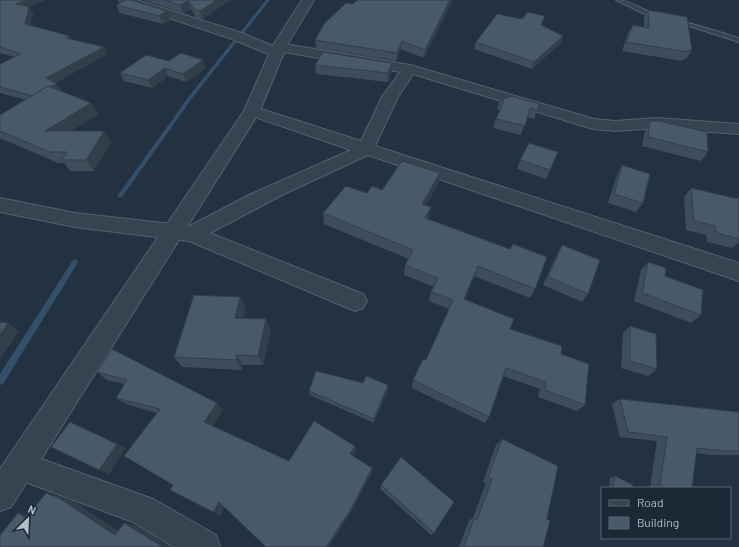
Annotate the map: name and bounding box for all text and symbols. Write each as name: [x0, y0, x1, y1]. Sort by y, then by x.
legend: [601, 487, 731, 539]
text: Road: [637, 495, 664, 509]
north arrow: [8, 499, 48, 539]
text: N: [26, 502, 38, 517]
text: Building: [637, 515, 679, 529]

